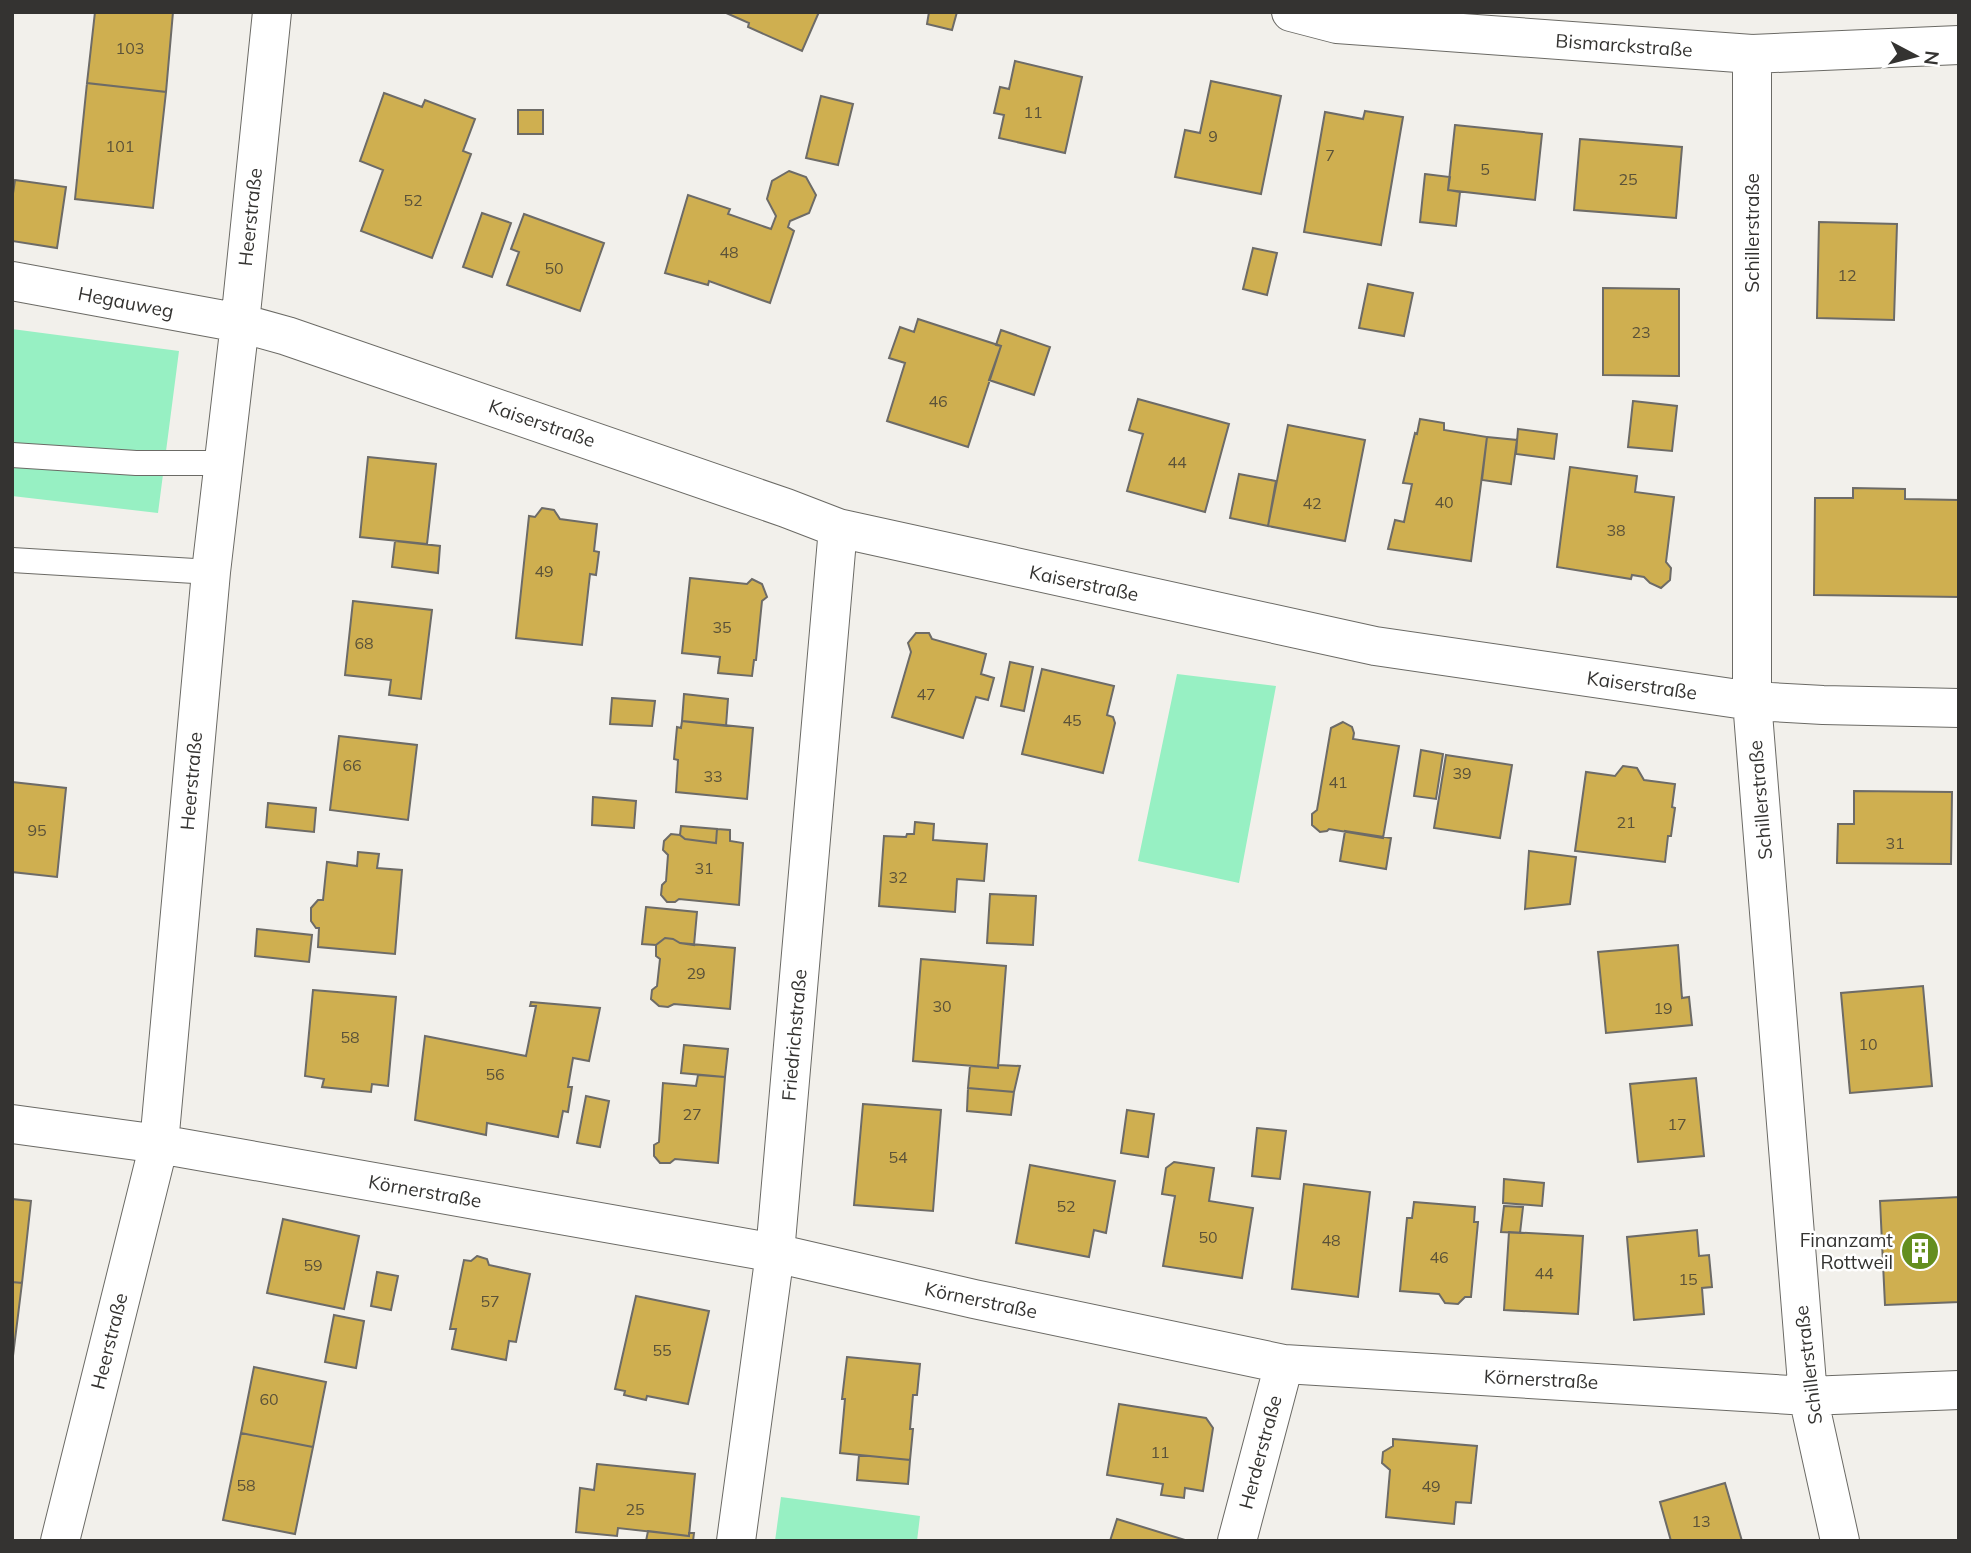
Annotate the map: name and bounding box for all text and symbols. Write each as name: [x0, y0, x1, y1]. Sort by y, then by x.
north arrow: [1880, 21, 1950, 91]
street label: Bismarckstraße: [1555, 28, 1693, 62]
house number: 103: [116, 38, 144, 58]
text: N: [1919, 49, 1945, 67]
house number: 11: [1023, 102, 1043, 122]
house number: 9: [1208, 126, 1218, 146]
house number: 101: [106, 136, 134, 156]
house number: 7: [1325, 145, 1335, 165]
house number: 5: [1480, 159, 1490, 179]
street label: Heerstraße: [233, 167, 267, 267]
house number: 25: [1618, 169, 1638, 189]
street label: Schillerstraße: [1740, 173, 1764, 293]
house number: 52: [403, 190, 423, 210]
house number: 48: [719, 242, 739, 262]
house number: 50: [544, 258, 564, 278]
house number: 12: [1837, 265, 1857, 285]
street label: Hegauweg: [76, 281, 176, 323]
house number: 23: [1631, 322, 1651, 342]
house number: 46: [928, 391, 948, 411]
street label: Kaiserstraße: [486, 394, 598, 452]
house number: 44: [1167, 452, 1187, 472]
house number: 40: [1434, 492, 1454, 512]
house number: 42: [1302, 493, 1322, 513]
house number: 38: [1606, 520, 1626, 540]
street label: Kaiserstraße: [1027, 560, 1141, 606]
house number: 49: [534, 561, 554, 581]
house number: 35: [712, 617, 732, 637]
house number: 68: [354, 633, 374, 653]
street label: Kaiserstraße: [1585, 665, 1699, 705]
house number: 47: [916, 684, 936, 704]
house number: 45: [1062, 710, 1082, 730]
street label: Heerstraße: [175, 731, 207, 831]
street label: Schillerstraße: [1743, 739, 1777, 861]
house number: 66: [342, 755, 362, 775]
house number: 39: [1452, 763, 1472, 783]
house number: 33: [703, 766, 723, 786]
house number: 41: [1328, 772, 1348, 792]
house number: 21: [1616, 812, 1636, 832]
house number: 95: [27, 820, 47, 840]
house number: 31: [1885, 833, 1905, 853]
house number: 31: [694, 858, 714, 878]
house number: 32: [888, 867, 908, 887]
house number: 29: [686, 963, 706, 983]
street label: Friedrichstraße: [776, 968, 812, 1102]
house number: 30: [932, 996, 952, 1016]
house number: 19: [1653, 998, 1673, 1018]
house number: 58: [340, 1027, 360, 1047]
house number: 10: [1858, 1034, 1878, 1054]
house number: 56: [485, 1064, 505, 1084]
house number: 27: [682, 1104, 702, 1124]
house number: 17: [1667, 1114, 1687, 1134]
house number: 54: [888, 1147, 908, 1167]
street label: Körnerstraße: [367, 1169, 483, 1213]
house number: 52: [1056, 1196, 1076, 1216]
house number: 50: [1198, 1227, 1218, 1247]
place label: Finanzamt Rottweil: [1800, 1228, 1893, 1274]
house number: 48: [1321, 1230, 1341, 1250]
building icon: Finanzamt Rottweil: [1899, 1230, 1941, 1272]
house number: 46: [1429, 1247, 1449, 1267]
house number: 59: [303, 1255, 323, 1275]
house number: 44: [1534, 1263, 1554, 1283]
house number: 15: [1678, 1269, 1698, 1289]
street label: Körnerstraße: [923, 1276, 1039, 1324]
street label: Heerstraße: [85, 1290, 133, 1392]
house number: 57: [480, 1291, 500, 1311]
street label: Schillerstraße: [1789, 1304, 1827, 1426]
house number: 55: [652, 1340, 672, 1360]
street label: Körnerstraße: [1483, 1364, 1599, 1394]
house number: 60: [259, 1389, 279, 1409]
street label: Herderstraße: [1233, 1392, 1287, 1512]
house number: 11: [1150, 1442, 1170, 1462]
house number: 58: [236, 1475, 256, 1495]
house number: 49: [1421, 1476, 1441, 1496]
house number: 25: [625, 1499, 645, 1519]
house number: 13: [1691, 1511, 1711, 1531]

